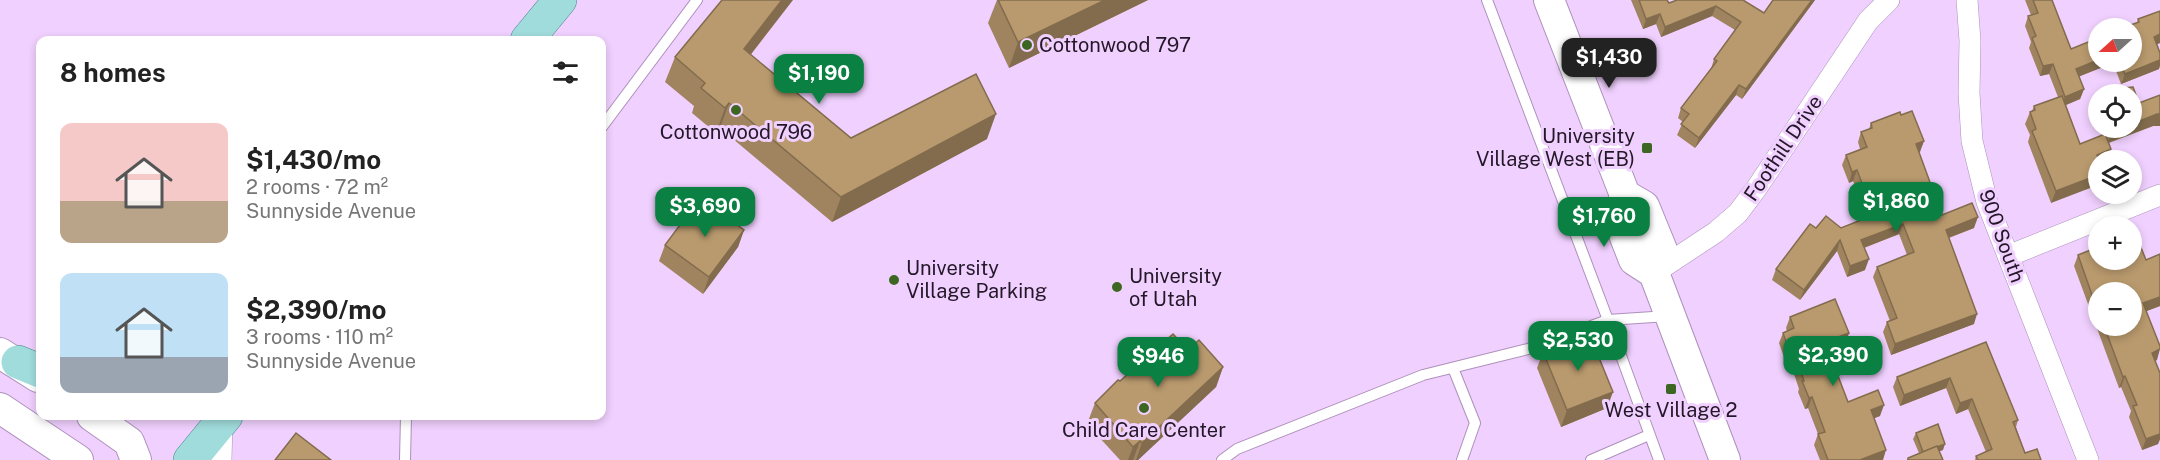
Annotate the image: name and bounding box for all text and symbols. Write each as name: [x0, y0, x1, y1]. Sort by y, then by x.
north arrow: [2088, 18, 2142, 72]
map controls: [2088, 18, 2142, 336]
place label: Cottonwood 797: [1039, 33, 1191, 57]
marker: Cottonwood 797: [1020, 38, 1034, 52]
pin: $1,430: [1560, 38, 1658, 89]
text: $1,430: [1576, 45, 1642, 69]
pin: $1,190: [770, 54, 868, 105]
icon: filters: [549, 56, 582, 89]
text: 8 homes: [60, 57, 166, 88]
text: $1,190: [788, 61, 850, 85]
button: locate: [2088, 84, 2142, 138]
street label: Foothill Drive: [1739, 90, 1827, 206]
marker: Cottonwood 796: [729, 103, 743, 117]
place label: Cottonwood 796: [660, 120, 812, 144]
place label: University Village West (EB): [1476, 124, 1635, 171]
marker: University Village West (EB): [1640, 141, 1654, 155]
text: $1,430/mo: [246, 144, 381, 175]
icon: home: [108, 147, 180, 219]
button: layers: [2088, 150, 2142, 204]
text: 2 rooms · 72 m²: [246, 175, 388, 199]
pin: $1,860: [1847, 182, 1945, 233]
street label: 900 South: [1974, 186, 2030, 286]
pin: $3,690: [656, 187, 754, 238]
text: $1,860: [1862, 189, 1930, 213]
text: $3,690: [669, 194, 741, 218]
pin: $1,760: [1555, 197, 1653, 248]
text: Sunnyside Avenue: [246, 199, 416, 223]
text: $1,760: [1572, 204, 1636, 228]
button: +: [2088, 216, 2142, 270]
place label: University Village Parking: [906, 256, 1047, 303]
place label: University of Utah: [1129, 264, 1222, 311]
marker: University Village Parking: [887, 273, 901, 287]
marker: University of Utah: [1110, 280, 1124, 294]
button: −: [2088, 282, 2142, 336]
text: $2,390/mo: [246, 294, 387, 325]
icon: home: [108, 297, 180, 369]
pin: $2,530: [1529, 321, 1627, 372]
text: 3 rooms · 110 m²: [246, 325, 393, 349]
text: $2,530: [1542, 328, 1614, 352]
pin: $2,390: [1784, 336, 1882, 387]
pin: $946: [1122, 337, 1194, 388]
text: $2,390: [1797, 343, 1869, 367]
text: $946: [1131, 344, 1185, 368]
text: Sunnyside Avenue: [246, 349, 416, 373]
marker: West Village 2: [1664, 382, 1678, 396]
place label: West Village 2: [1605, 398, 1737, 422]
marker: Child Care Center: [1137, 401, 1151, 415]
place label: Child Care Center: [1062, 418, 1226, 442]

